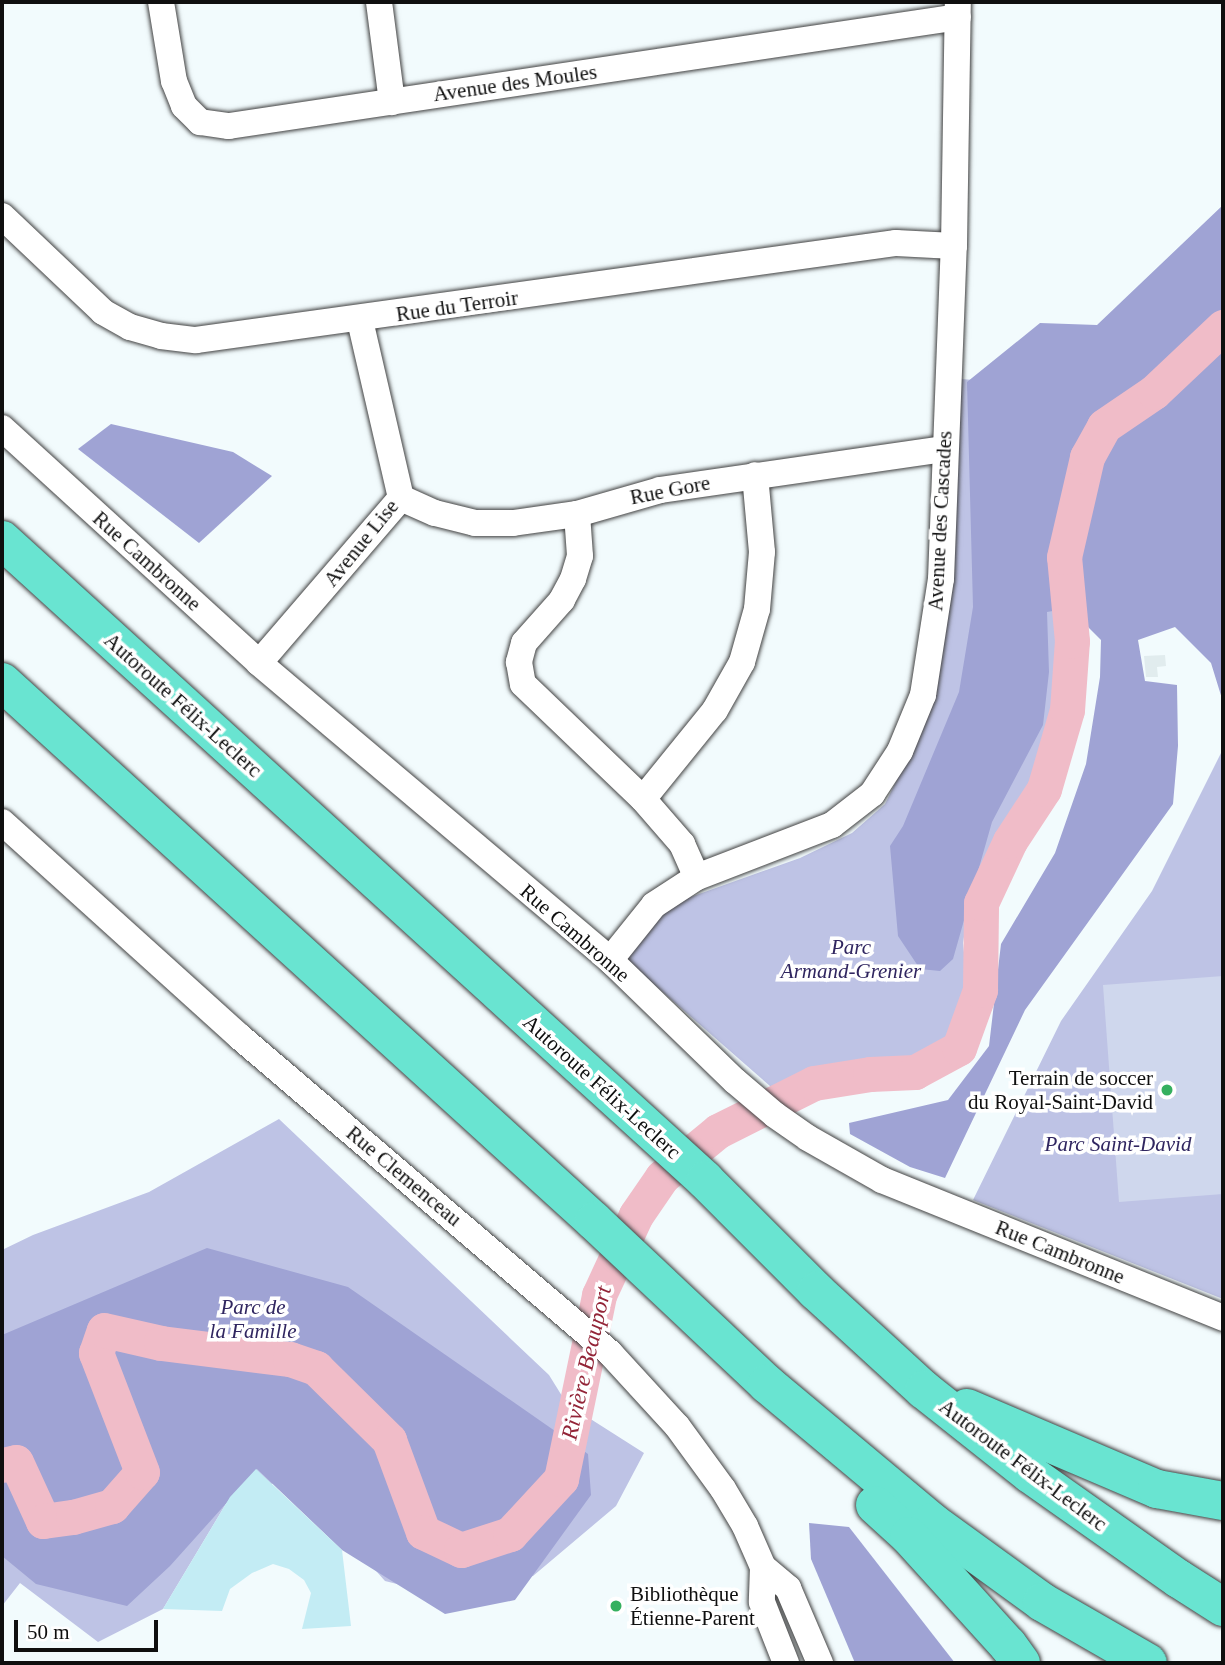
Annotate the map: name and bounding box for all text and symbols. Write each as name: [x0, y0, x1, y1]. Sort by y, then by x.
street label: Avenue des Moules: [431, 59, 599, 107]
street label: Rue du Terroir: [394, 285, 520, 327]
street label: Avenue des Cascades: [923, 430, 957, 612]
street label: Rue Gore: [628, 470, 712, 510]
street label: Avenue Lise: [318, 494, 404, 592]
street label: Rue Cambronne: [88, 506, 206, 616]
street label: Autoroute Félix-Leclerc: [99, 628, 267, 782]
street label: Rue Cambronne: [515, 879, 635, 987]
park label: Parc Armand-Grenier: [781, 934, 921, 984]
street label: Autoroute Félix-Leclerc: [518, 1010, 686, 1164]
place label: Terrain de soccer du Royal-Saint-David: [968, 1065, 1153, 1115]
marker: Terrain de soccer du Royal-Saint-David: [1159, 1082, 1175, 1098]
street label: Rue Clemenceau: [341, 1120, 467, 1232]
park label: Parc Saint-David: [1045, 1131, 1191, 1157]
street label: Rue Cambronne: [992, 1215, 1128, 1289]
water label: Rivière Beauport: [556, 1283, 618, 1443]
park label: Parc de la Famille: [210, 1294, 296, 1344]
street label: Autoroute Félix-Leclerc: [934, 1394, 1112, 1536]
place label: Bibliothèque Étienne-Parent: [630, 1581, 755, 1631]
marker: Bibliothèque Étienne-Parent: [608, 1598, 624, 1614]
scale bar: [18, 1606, 161, 1650]
text: 50 m: [27, 1620, 70, 1644]

